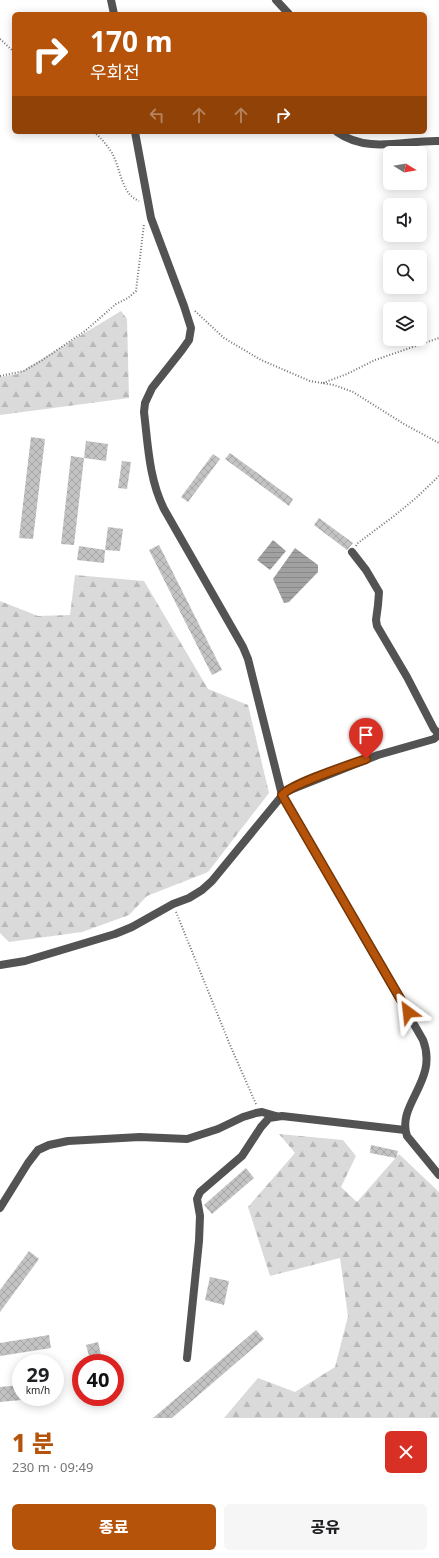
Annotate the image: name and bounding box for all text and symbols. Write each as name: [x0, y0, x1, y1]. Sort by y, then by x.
text: 170 m: [90, 22, 173, 60]
icon: right: [24, 28, 76, 80]
text: 우회전: [90, 60, 140, 84]
icon: left: [146, 104, 168, 126]
icon: ahead: [188, 104, 210, 126]
icon: ahead: [230, 104, 252, 126]
icon: right: [272, 104, 294, 126]
north arrow: [383, 146, 427, 190]
map controls: [383, 146, 427, 346]
button: sound: [383, 198, 427, 242]
button: search: [383, 250, 427, 294]
button: layers: [383, 302, 427, 346]
pin: [349, 718, 383, 759]
icon: arrive: [355, 724, 377, 746]
position arrow: [387, 991, 429, 1033]
speed limit sign: 40: [72, 1354, 124, 1406]
text: 29: [27, 1361, 49, 1388]
text: km/h: [26, 1383, 50, 1397]
text: 1 분: [12, 1426, 54, 1459]
button: close: [385, 1431, 427, 1473]
text: 230 m · 09:49: [12, 1458, 93, 1476]
button: 종료: [12, 1504, 216, 1550]
button: 공유: [224, 1504, 427, 1550]

